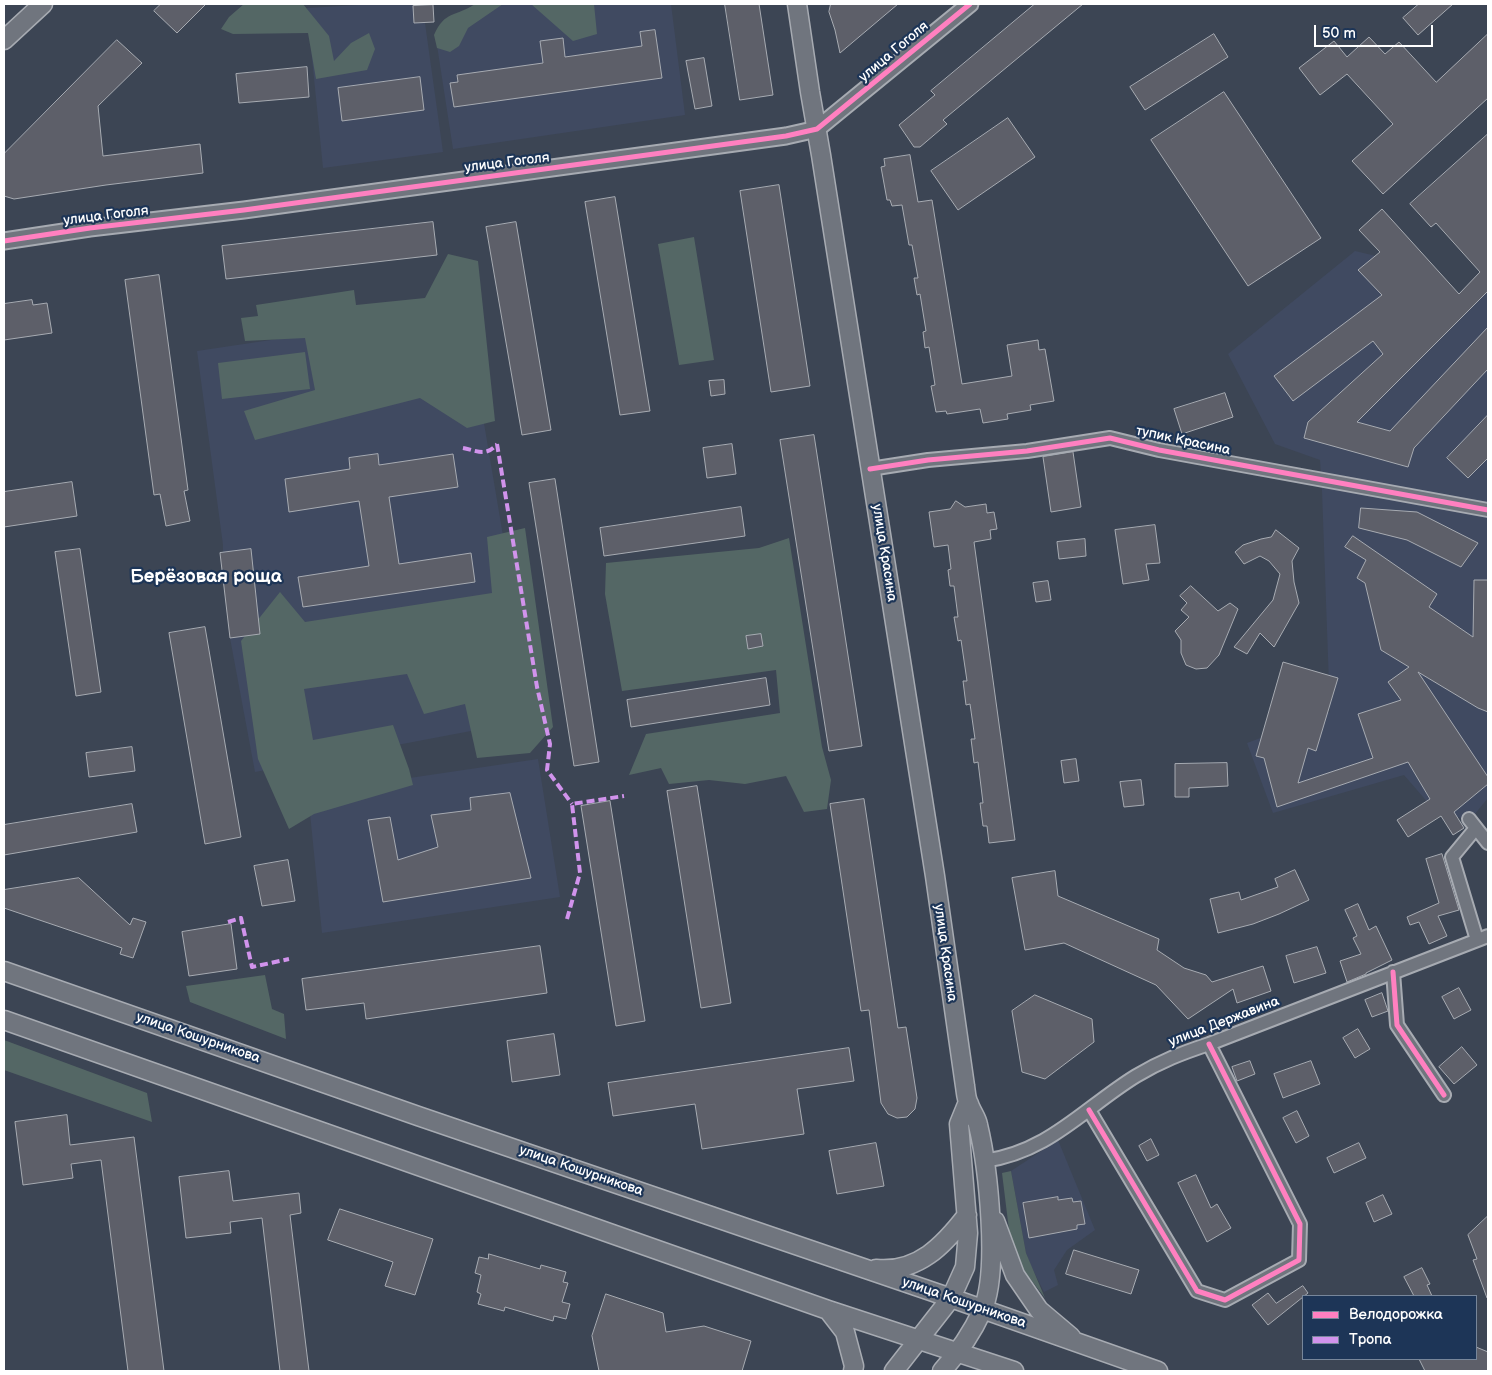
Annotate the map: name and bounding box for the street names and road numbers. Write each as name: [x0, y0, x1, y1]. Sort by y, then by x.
street label: улица Гоголя: [856, 18, 932, 86]
street label: улица Гоголя: [464, 149, 550, 177]
street label: улица Гоголя: [63, 202, 149, 230]
street label: тупик Красина: [1134, 423, 1232, 459]
street label: улица Красина: [868, 503, 900, 603]
street label: улица Красина: [930, 903, 960, 1003]
street label: улица Державина: [1166, 993, 1282, 1051]
street label: улица Кошурникова: [134, 1009, 262, 1067]
street label: улица Кошурникова: [517, 1142, 645, 1200]
street label: улица Кошурникова: [900, 1274, 1028, 1332]

